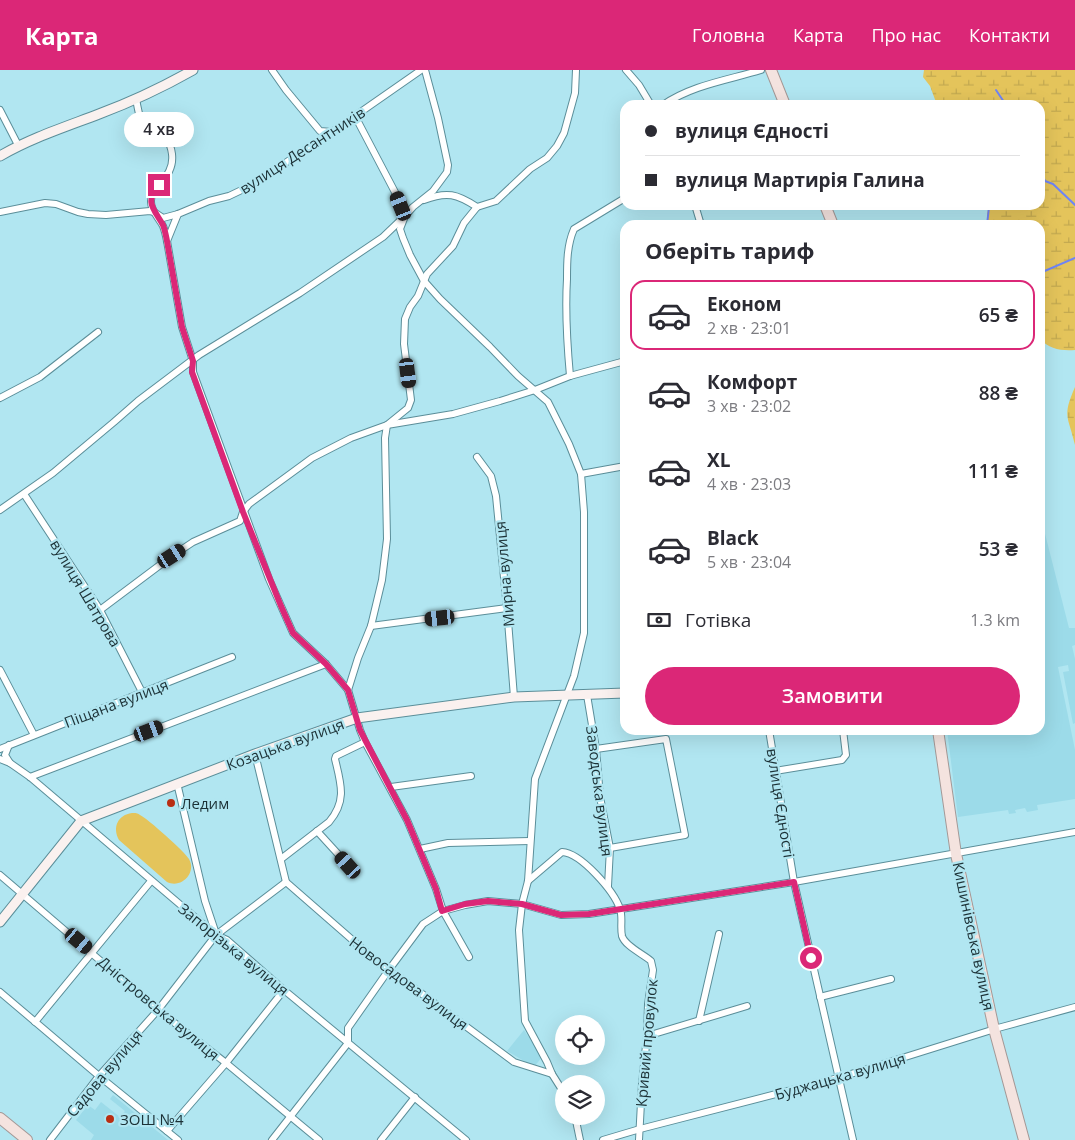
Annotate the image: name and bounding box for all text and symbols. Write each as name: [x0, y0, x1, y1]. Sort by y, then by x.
text: Карта: [25, 19, 99, 52]
text: Головна: [692, 23, 765, 47]
text: Карта: [793, 23, 843, 47]
text: Про нас: [871, 23, 941, 47]
text: Контакти: [969, 23, 1050, 47]
street label: вулиця Десантників: [235, 102, 369, 198]
callout: 4 хв: [124, 112, 194, 148]
text: 4 хв: [143, 118, 175, 140]
text: вулиця Єдності: [675, 118, 829, 144]
text: вулиця Мартирія Галина: [675, 167, 925, 193]
route end: [148, 174, 170, 196]
car: [388, 189, 413, 223]
text: Оберіть тариф: [645, 235, 814, 265]
text: Економ: [707, 291, 782, 317]
icon: car: [647, 293, 692, 338]
text: 65 ₴: [979, 302, 1018, 328]
text: 2 хв · 23:01: [707, 317, 791, 339]
car: [398, 357, 417, 389]
text: Комфорт: [707, 369, 797, 395]
icon: car: [647, 371, 692, 416]
text: 88 ₴: [979, 380, 1018, 406]
text: 3 хв · 23:02: [707, 395, 791, 417]
text: XL: [707, 447, 730, 473]
icon: car: [647, 449, 692, 494]
text: 111 ₴: [968, 458, 1018, 484]
text: 4 хв · 23:03: [707, 473, 791, 495]
street label: Мирна вулиця: [489, 520, 519, 628]
text: Black: [707, 525, 759, 551]
icon: car: [647, 527, 692, 572]
street label: вулиця Шатрова: [46, 536, 126, 650]
text: 53 ₴: [979, 536, 1018, 562]
car: [155, 542, 188, 570]
text: 5 хв · 23:04: [707, 551, 791, 573]
icon: cash: [645, 606, 673, 634]
text: Готівка: [685, 607, 751, 633]
car: [424, 609, 455, 627]
text: 1.3 km: [970, 609, 1020, 631]
button: Замовити: [645, 667, 1020, 725]
street label: Піщана вулиця: [61, 674, 171, 732]
street label: Козацька вулиця: [223, 713, 347, 775]
car: [132, 719, 165, 743]
street label: Заводська вулиця: [582, 725, 618, 857]
street label: вулиця Єдності: [762, 747, 800, 859]
place label: Ледим: [181, 793, 229, 813]
marker: Ледим: [165, 797, 177, 809]
car: [332, 849, 363, 881]
street label: Кишинівська вулиця: [948, 860, 1000, 1012]
street label: Запорізька вулиця: [175, 898, 293, 1000]
car: [62, 926, 95, 956]
street label: Новосадова вулиця: [346, 932, 472, 1034]
route start: [800, 947, 822, 969]
street label: Дністровська вулиця: [94, 951, 224, 1065]
street label: Кривий провулок: [630, 978, 662, 1108]
map controls: [555, 1015, 605, 1125]
button: locate: [555, 1015, 605, 1065]
street label: Садова вулиця: [62, 1025, 146, 1121]
street label: Буджацька вулиця: [772, 1048, 908, 1104]
button: layers: [555, 1075, 605, 1125]
place label: ЗОШ №4: [120, 1109, 184, 1129]
marker: ЗОШ №4: [104, 1113, 116, 1125]

